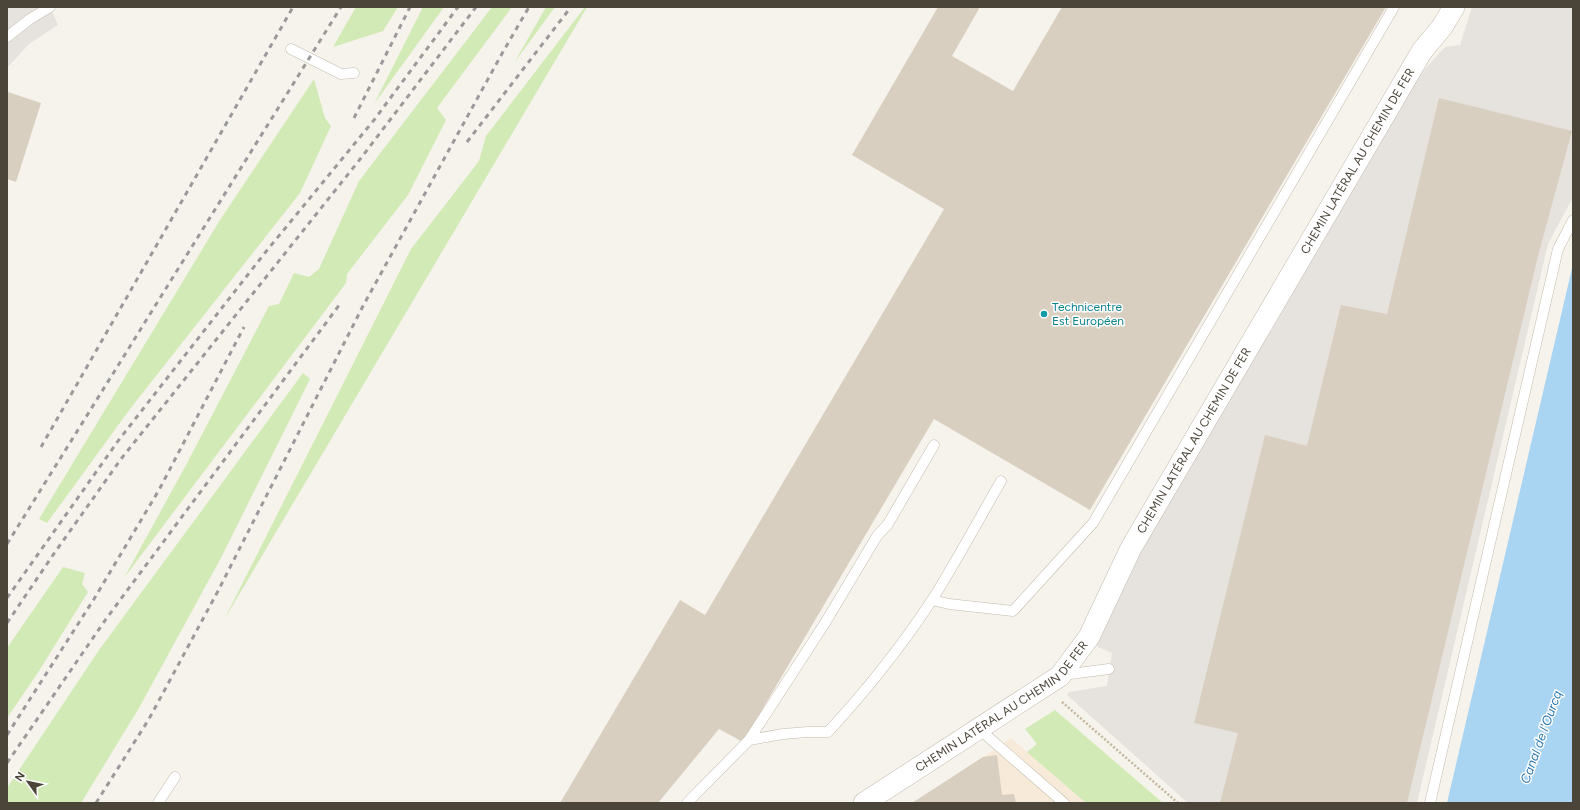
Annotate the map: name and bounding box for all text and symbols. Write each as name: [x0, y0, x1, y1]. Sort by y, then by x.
street label: CHEMIN LATÉRAL AU CHEMIN DE FER: [1298, 66, 1417, 256]
place label: Technicentre Est Européen: [1052, 300, 1124, 328]
marker: Technicentre Est Européen: [1039, 309, 1049, 319]
street label: CHEMIN LATÉRAL AU CHEMIN DE FER: [1134, 345, 1254, 536]
street label: CHEMIN LATÉRAL AU CHEMIN DE FER: [913, 638, 1091, 775]
water label: Canal de l'Ourcq: [1517, 688, 1565, 786]
north arrow: [8, 762, 48, 802]
text: N: [12, 770, 28, 784]

